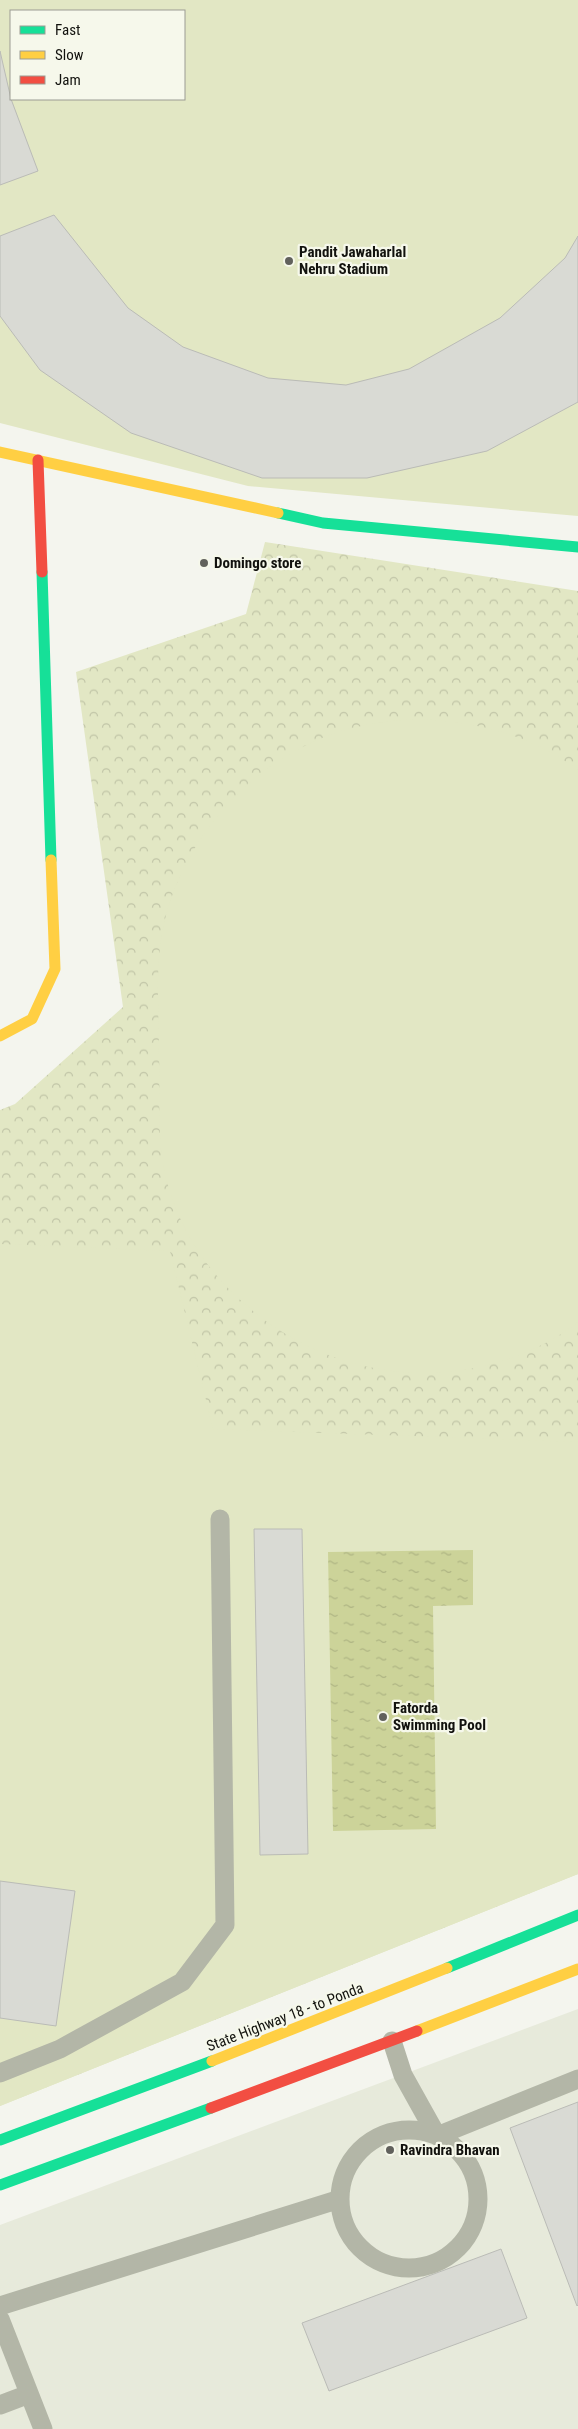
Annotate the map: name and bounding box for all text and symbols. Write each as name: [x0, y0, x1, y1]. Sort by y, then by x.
legend: [10, 10, 185, 100]
text: Fast: [55, 21, 80, 39]
text: Slow: [55, 46, 84, 64]
text: Jam: [55, 71, 81, 89]
place label: Pandit Jawaharlal Nehru Stadium: [299, 243, 406, 278]
marker: Pandit Jawaharlal Nehru Stadium: [283, 255, 295, 267]
place label: Domingo store: [214, 554, 301, 572]
marker: Domingo store: [198, 557, 210, 569]
place label: Fatorda Swimming Pool: [393, 1699, 486, 1734]
marker: Fatorda Swimming Pool: [377, 1711, 389, 1723]
street label: State Highway 18 - to Ponda: [204, 1979, 366, 2055]
place label: Ravindra Bhavan: [400, 2141, 500, 2159]
marker: Ravindra Bhavan: [384, 2144, 396, 2156]

